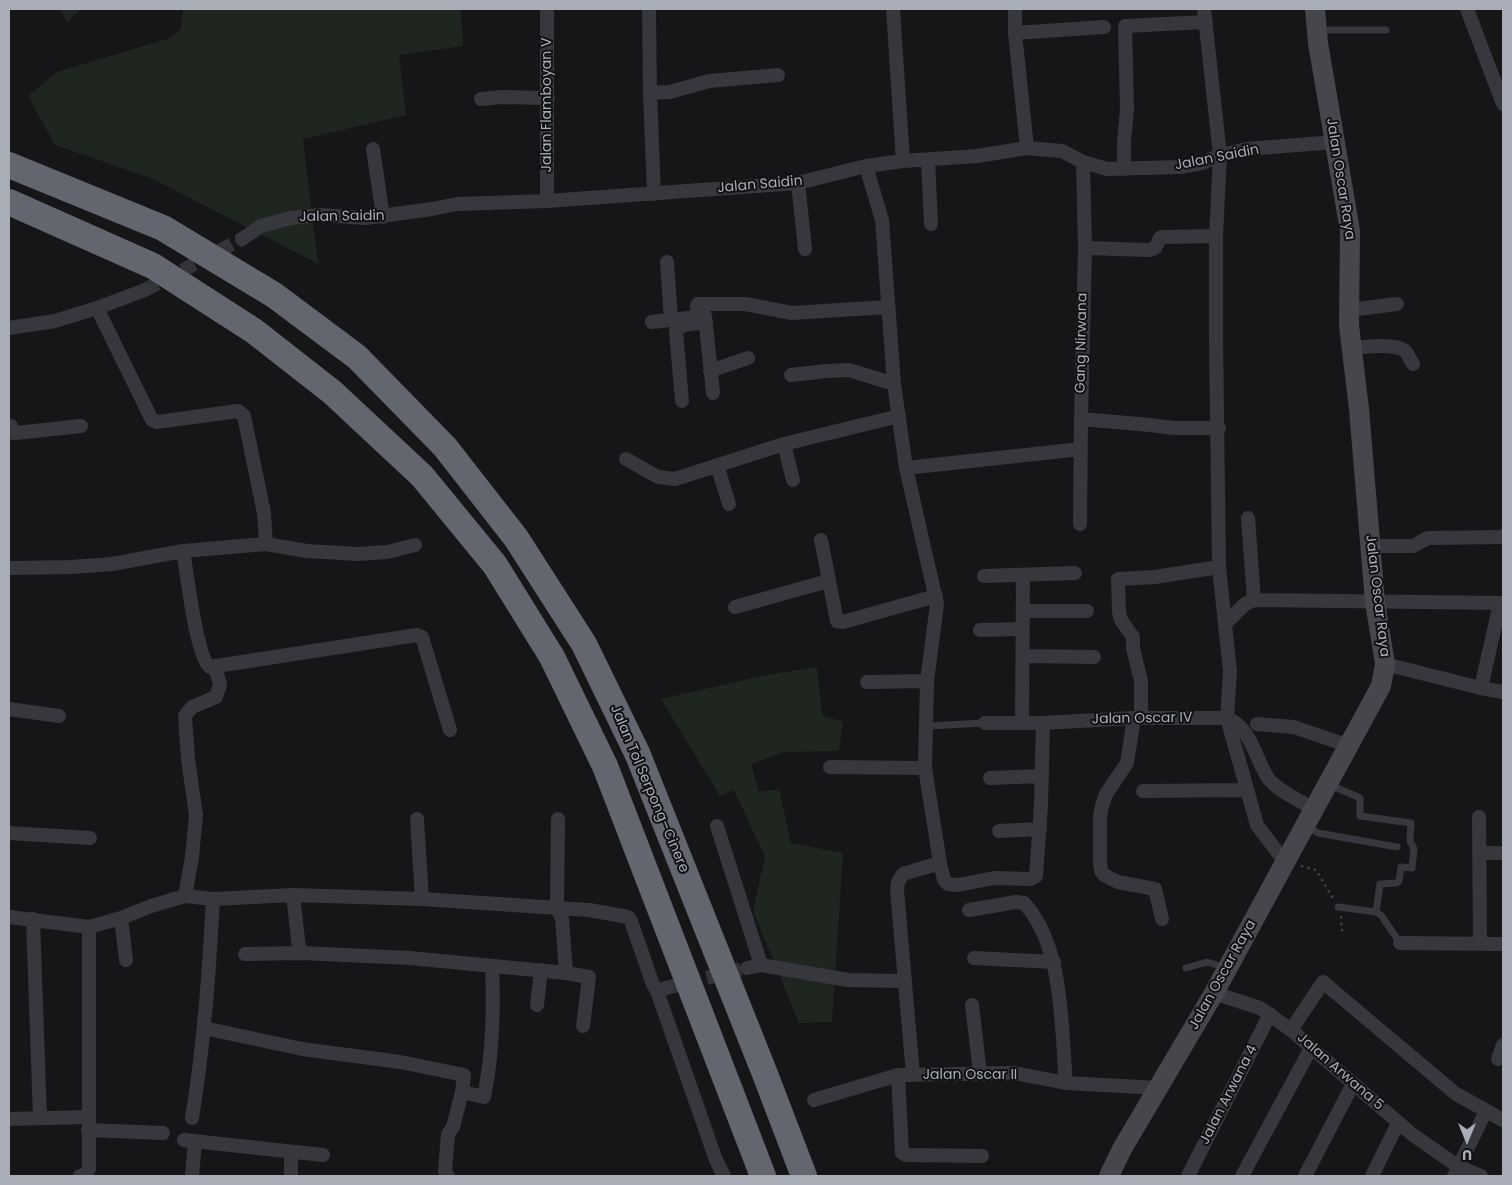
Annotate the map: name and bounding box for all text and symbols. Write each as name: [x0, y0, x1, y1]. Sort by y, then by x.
street label: Jalan Flamboyan V: [539, 38, 555, 172]
street label: Jalan Oscar Raya: [1322, 117, 1358, 241]
street label: Jalan Saidin: [1173, 142, 1261, 174]
street label: Jalan Saidin: [717, 173, 803, 197]
street label: Jalan Saidin: [299, 208, 385, 226]
street label: Gang Nirwana: [1073, 293, 1091, 393]
street label: Jalan Oscar Raya: [1361, 534, 1393, 658]
street label: Jalan Tol Serpong–Cinere: [606, 703, 692, 875]
street label: Jalan Oscar IV: [1092, 710, 1192, 728]
street label: Jalan Oscar Raya: [1186, 917, 1260, 1033]
street label: Jalan Arwana 5: [1293, 1030, 1387, 1114]
street label: Jalan Arwana 4: [1197, 1043, 1261, 1147]
street label: Jalan Oscar II: [923, 1067, 1017, 1083]
north arrow: [1442, 1115, 1492, 1165]
text: U: [1462, 1145, 1472, 1165]

